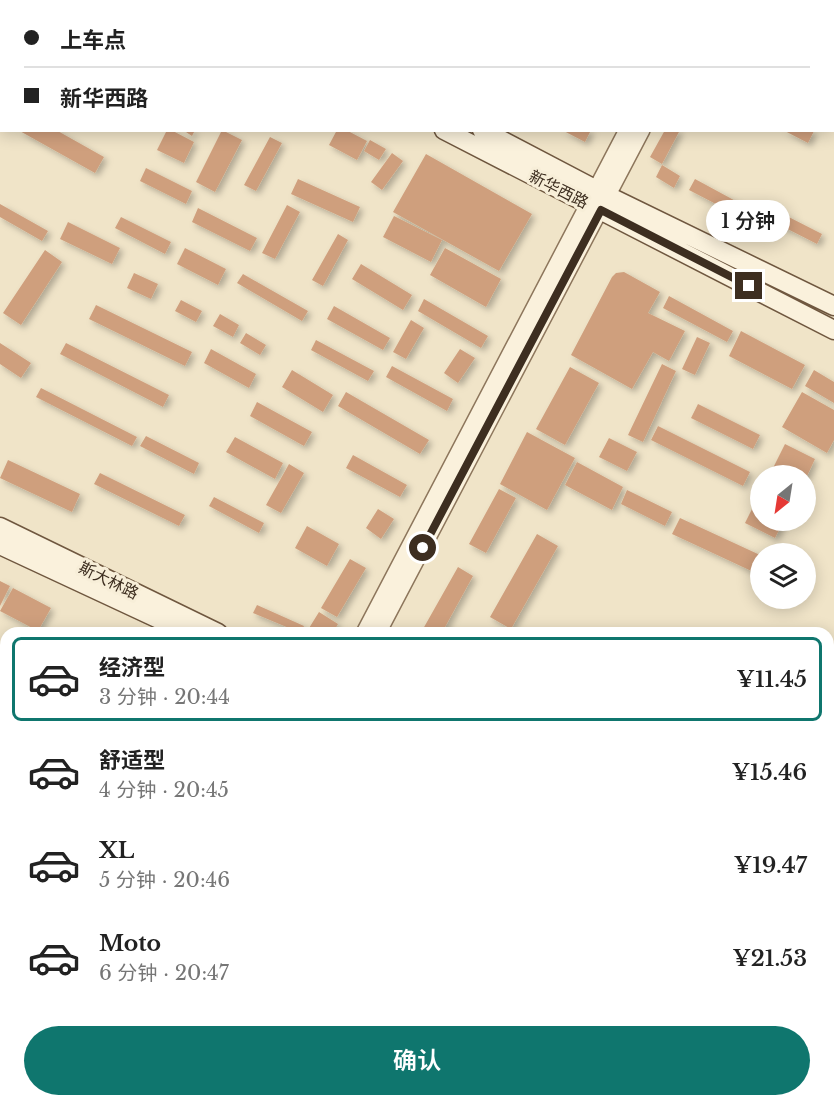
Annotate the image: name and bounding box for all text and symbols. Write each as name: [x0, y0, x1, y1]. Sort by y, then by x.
text: 上车点: [60, 27, 126, 54]
text: 新华西路: [60, 85, 148, 112]
street label: 新华西路: [526, 166, 592, 212]
callout: 1 分钟: [707, 199, 791, 241]
text: 1 分钟: [721, 209, 775, 233]
route end: [735, 272, 762, 299]
north arrow: [750, 465, 816, 531]
map controls: [750, 465, 816, 609]
route start: [409, 534, 436, 561]
button: layers: [750, 543, 816, 609]
street label: 斯大林路: [76, 557, 142, 603]
icon: car: [27, 652, 81, 706]
text: 经济型: [99, 654, 165, 681]
text: ¥11.45: [737, 666, 807, 693]
text: 3 分钟 · 20:44: [99, 685, 230, 709]
icon: car: [27, 745, 81, 799]
text: 舒适型: [99, 747, 165, 774]
text: ¥15.46: [732, 759, 807, 786]
text: 4 分钟 · 20:45: [99, 778, 229, 802]
text: XL: [99, 837, 134, 864]
icon: car: [27, 838, 81, 892]
text: ¥19.47: [734, 852, 807, 879]
text: 5 分钟 · 20:46: [99, 868, 230, 892]
text: Moto: [99, 930, 161, 957]
icon: car: [27, 931, 81, 985]
text: ¥21.53: [732, 945, 807, 972]
text: 6 分钟 · 20:47: [99, 961, 229, 985]
button: 确认: [24, 1026, 810, 1095]

